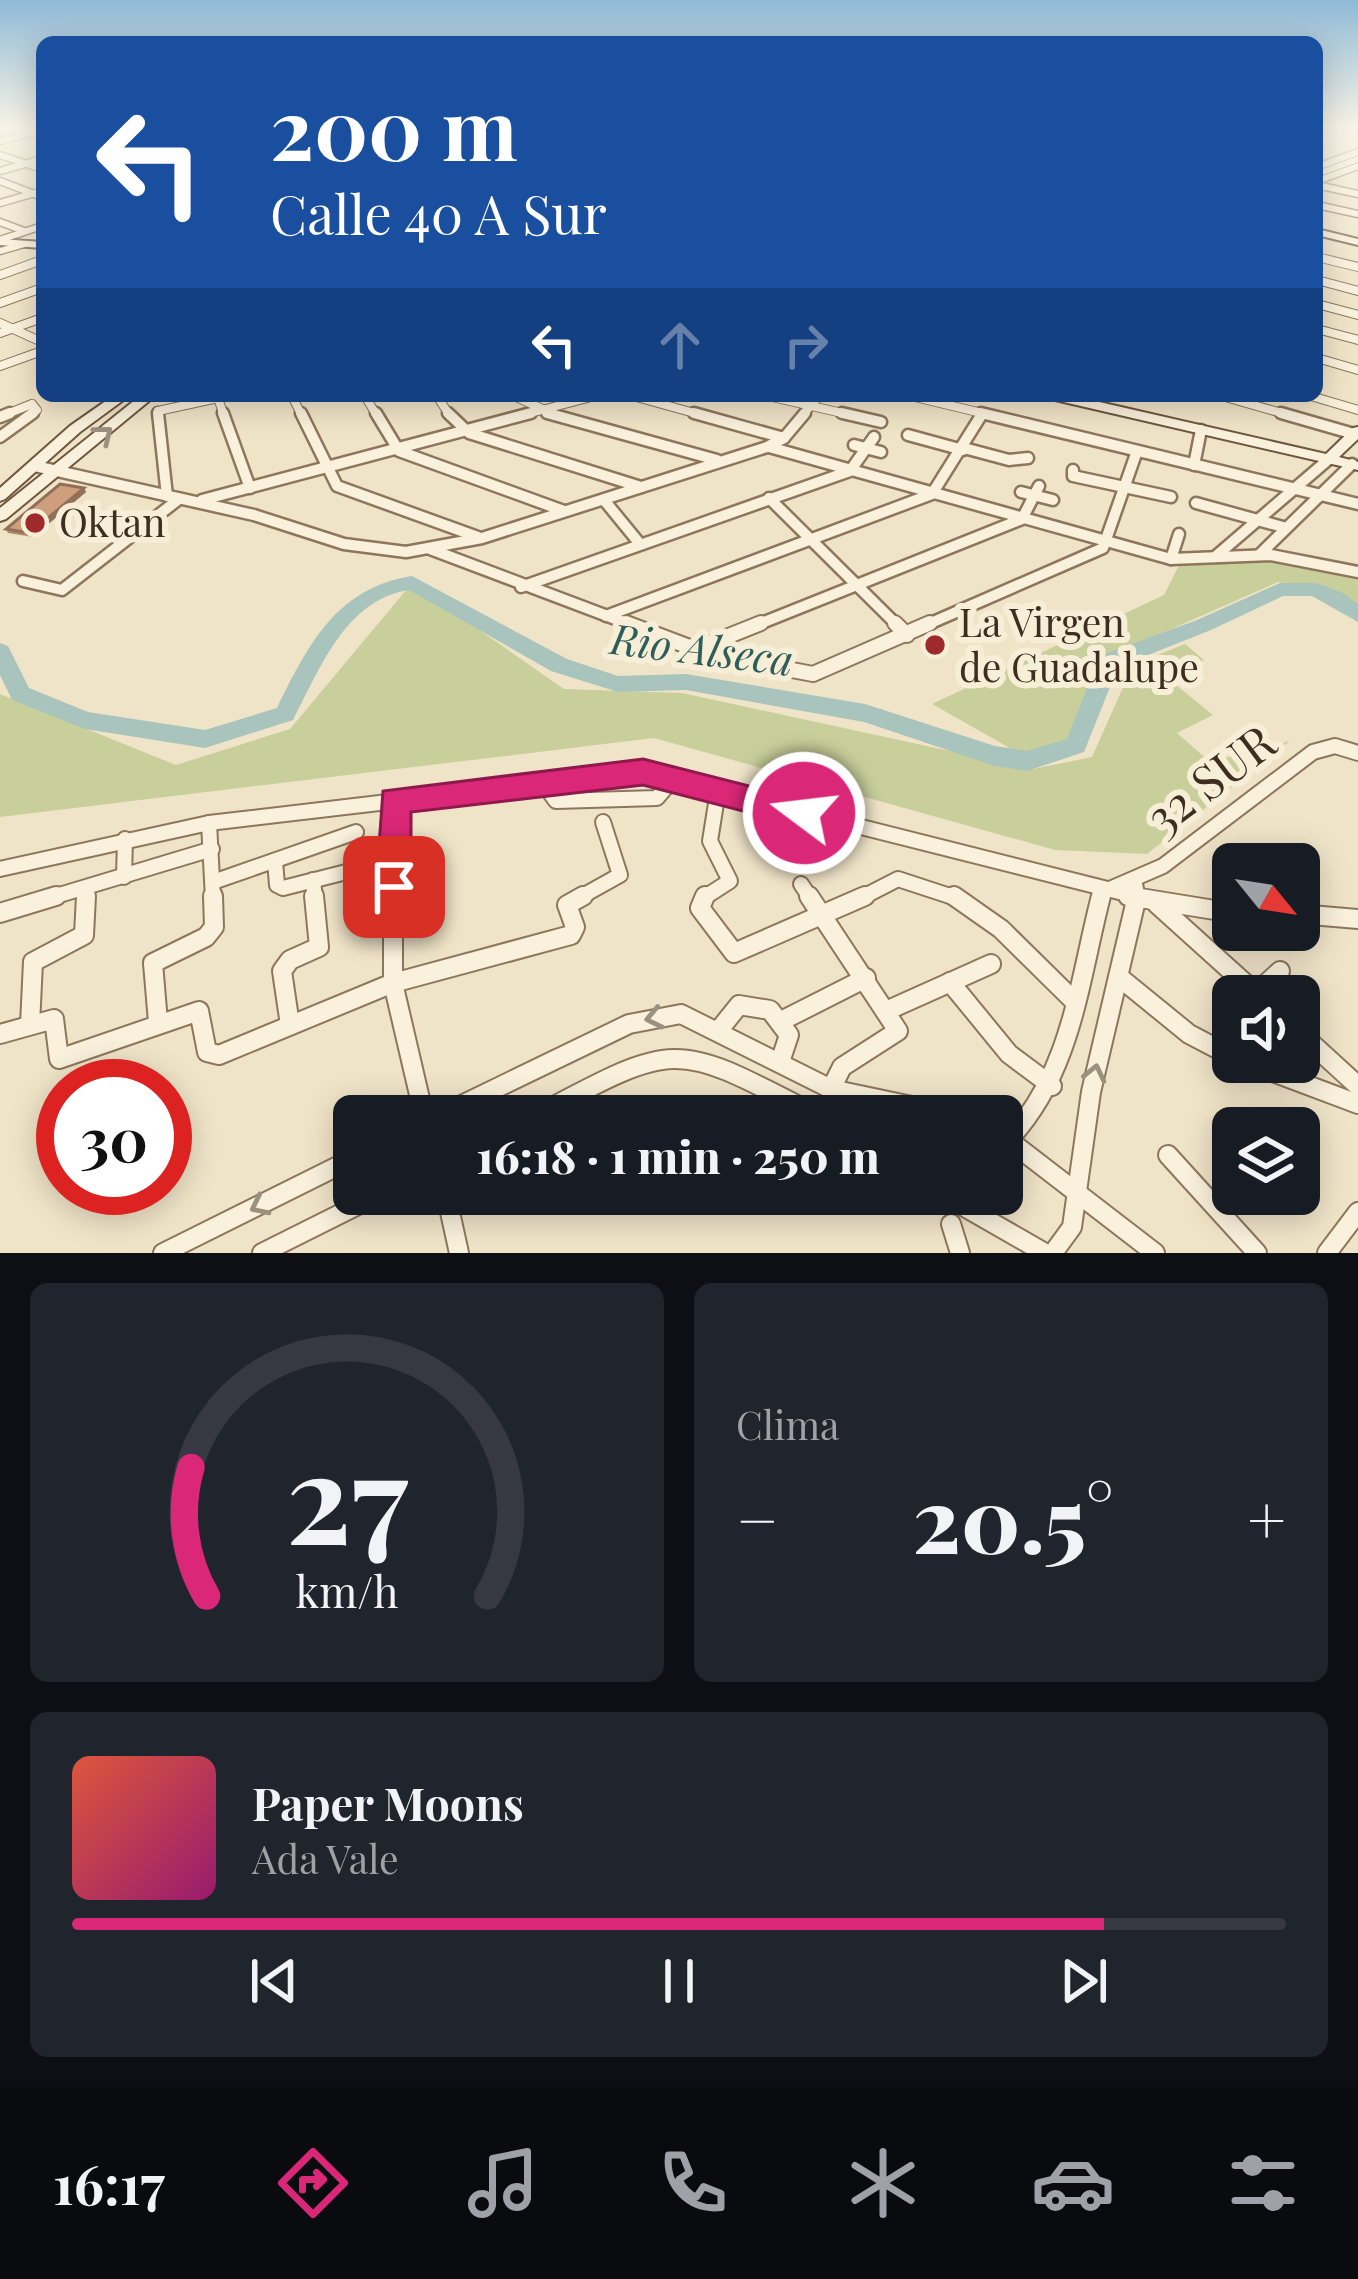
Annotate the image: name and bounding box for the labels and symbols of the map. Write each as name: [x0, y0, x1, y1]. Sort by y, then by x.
one-way arrow: [91, 427, 113, 449]
place label: Oktan: [59, 495, 165, 547]
marker: Oktan: [22, 510, 48, 536]
place label: La Virgen de Guadalupe: [959, 595, 1199, 692]
water label: Rio Alseca: [606, 609, 797, 687]
marker: La Virgen de Guadalupe: [922, 632, 948, 658]
street label: 32 SUR: [1131, 707, 1288, 847]
position arrow: [741, 750, 867, 876]
pin: [343, 836, 445, 938]
north arrow: [1212, 843, 1320, 951]
one-way arrow: [645, 1005, 665, 1030]
speed limit sign: 30: [36, 1059, 192, 1215]
one-way arrow: [1081, 1063, 1106, 1083]
one-way arrow: [249, 1191, 271, 1214]

